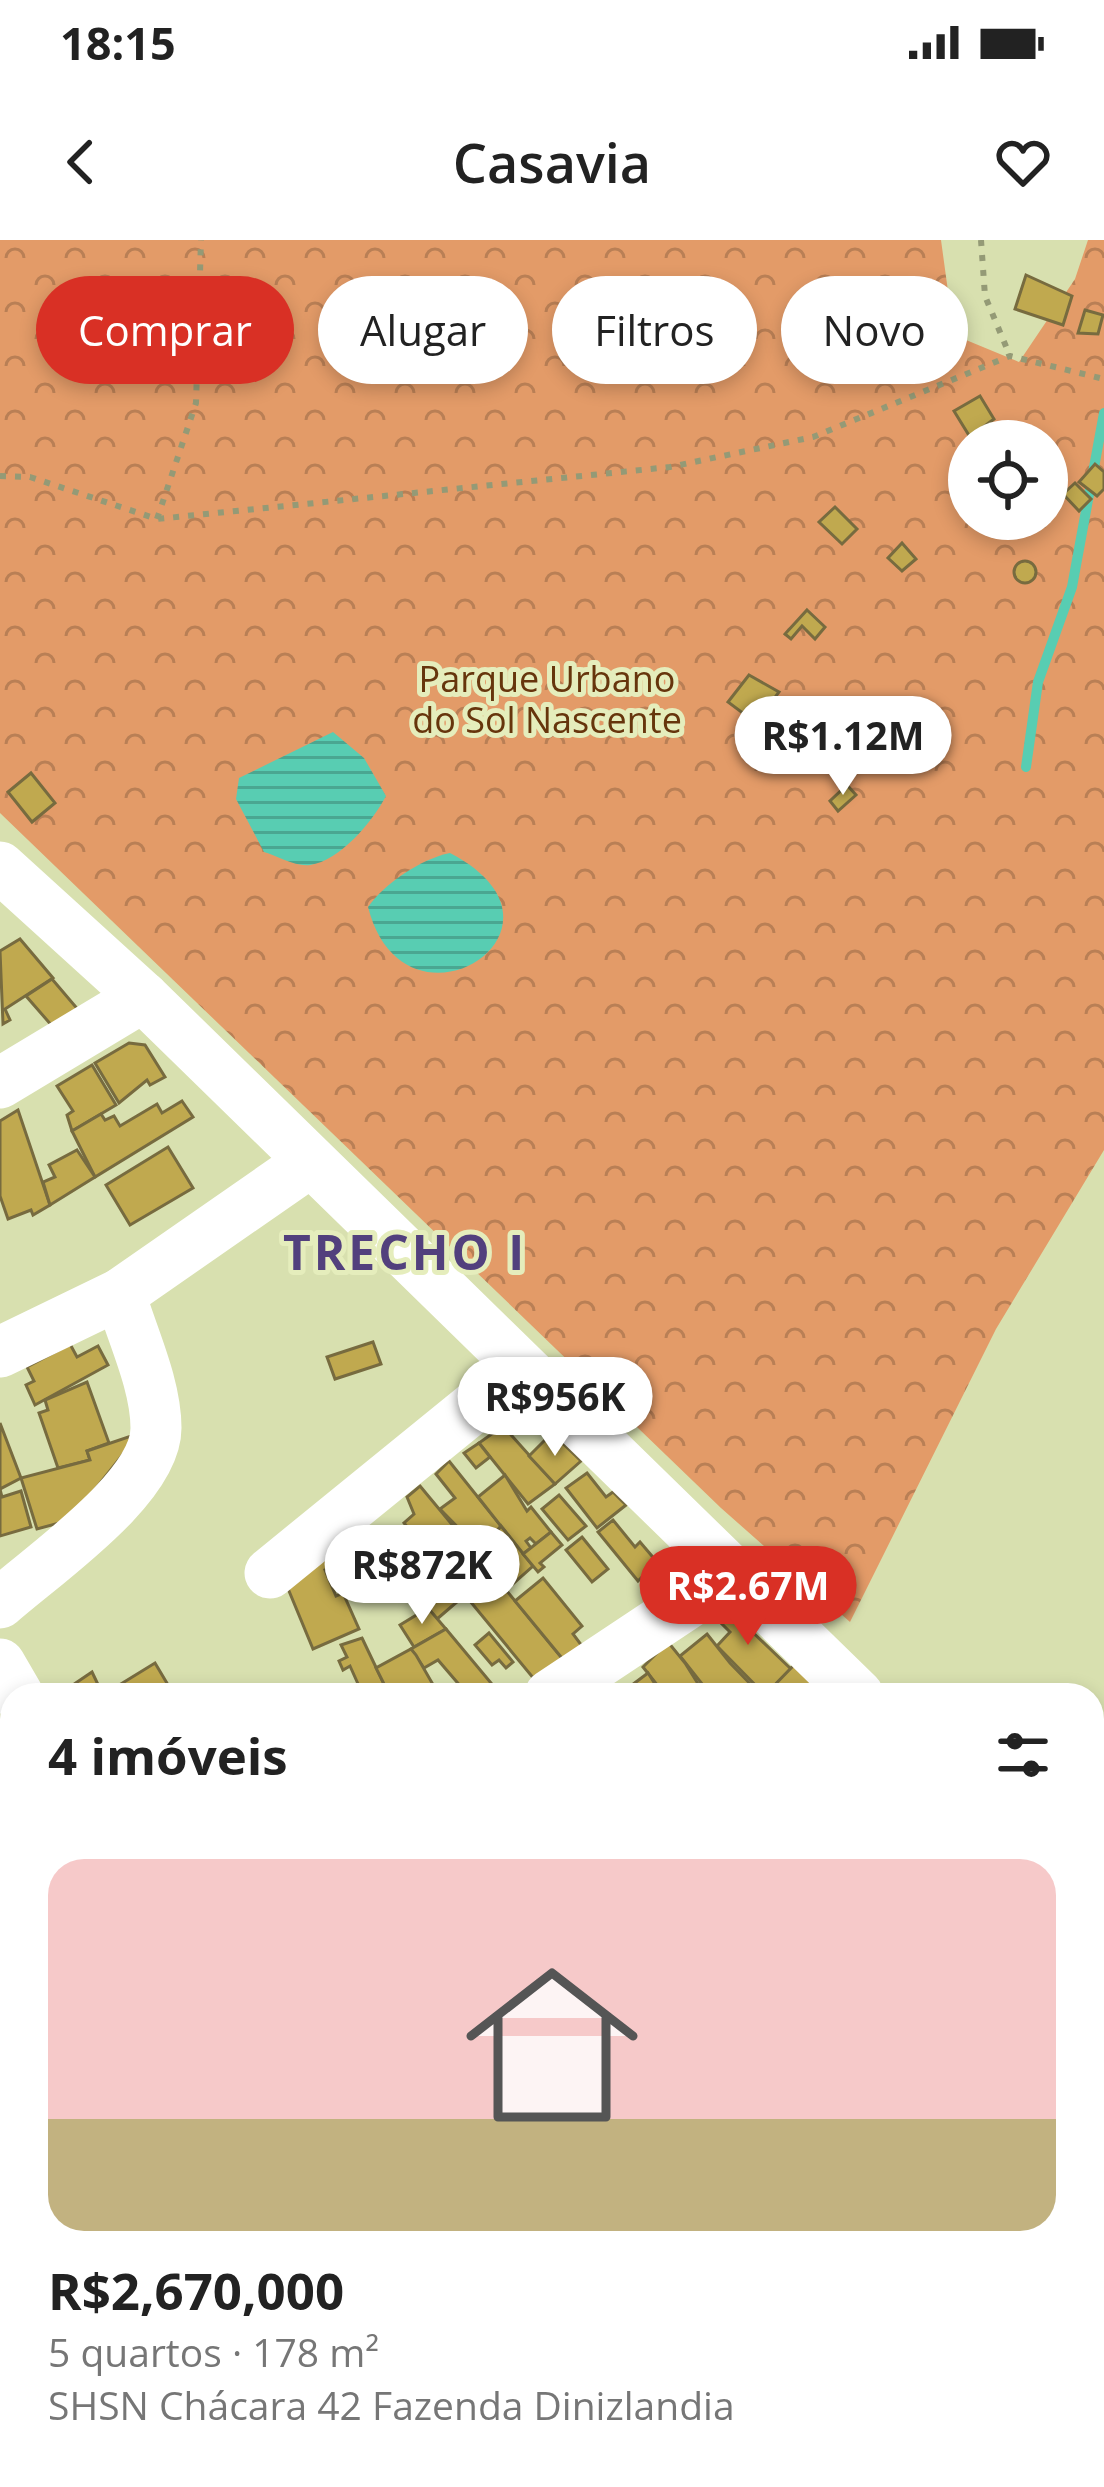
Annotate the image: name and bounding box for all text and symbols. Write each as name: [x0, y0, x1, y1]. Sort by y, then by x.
text: 18:15: [60, 12, 176, 73]
text: Casavia: [453, 125, 651, 199]
icon: back: [48, 129, 114, 195]
icon: heart: [990, 129, 1056, 195]
chip: Comprar: [36, 276, 294, 384]
chip: Alugar: [318, 276, 528, 384]
chip: Filtros: [552, 276, 757, 384]
chip: Novo: [781, 276, 968, 384]
map controls: [948, 420, 1068, 540]
button: locate: [948, 420, 1068, 540]
park label: Parque Urbano do Sol Nascente: [412, 654, 682, 744]
pin: R$1.12M: [732, 696, 954, 798]
text: R$1.12M: [762, 708, 924, 761]
district label: TRECHO I: [283, 1219, 527, 1284]
pin: R$956K: [457, 1357, 653, 1459]
text: R$956K: [485, 1369, 625, 1422]
pin: R$872K: [324, 1525, 520, 1627]
text: R$872K: [352, 1537, 492, 1590]
pin: R$2.67M: [637, 1546, 859, 1648]
text: R$2.67M: [667, 1558, 829, 1611]
text: 4 imóveis: [48, 1720, 288, 1790]
icon: filters: [990, 1722, 1056, 1788]
icon: home: [444, 1937, 660, 2153]
text: R$2,670,000: [48, 2255, 344, 2325]
text: 5 quartos · 178 m²: [48, 2325, 379, 2378]
text: SHSN Chácara 42 Fazenda Dinizlandia: [48, 2378, 735, 2431]

